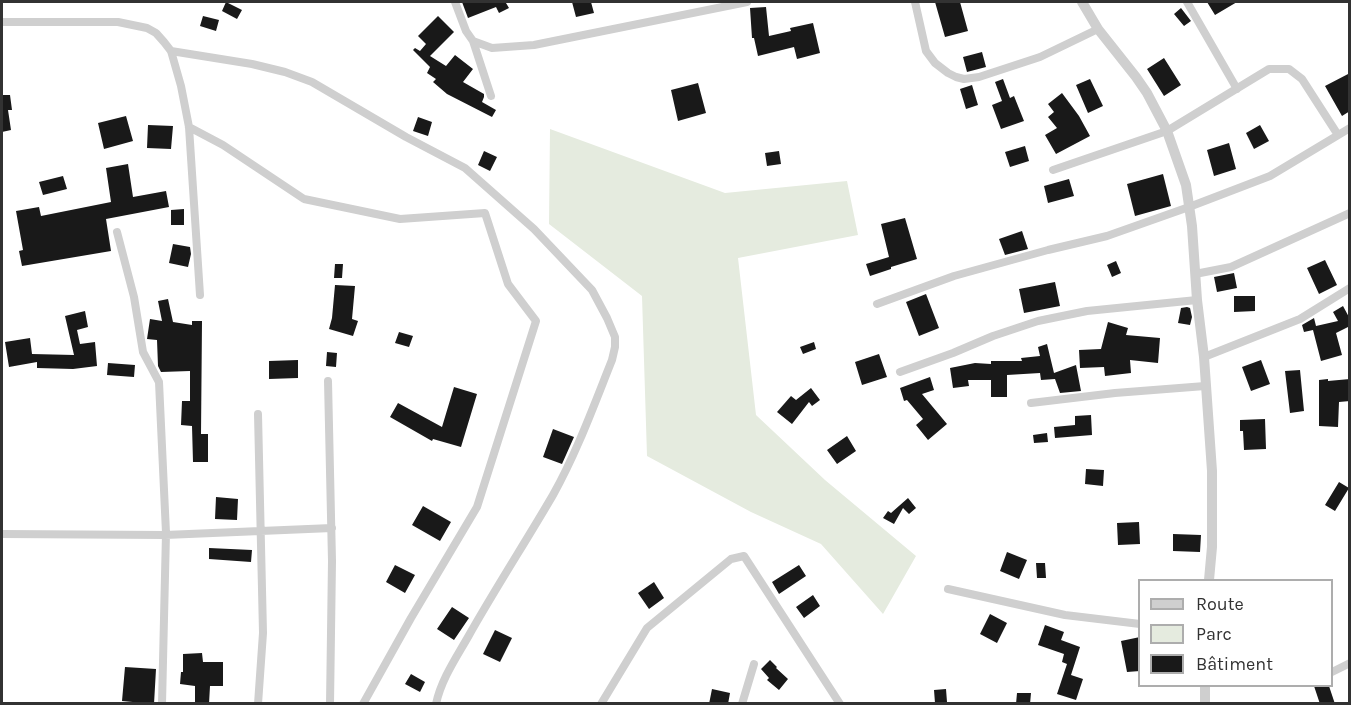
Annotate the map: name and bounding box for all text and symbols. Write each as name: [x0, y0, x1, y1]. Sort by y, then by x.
legend: [1138, 579, 1333, 687]
text: Route: [1196, 593, 1244, 615]
text: Parc: [1196, 623, 1232, 645]
text: Bâtiment: [1196, 653, 1273, 675]

